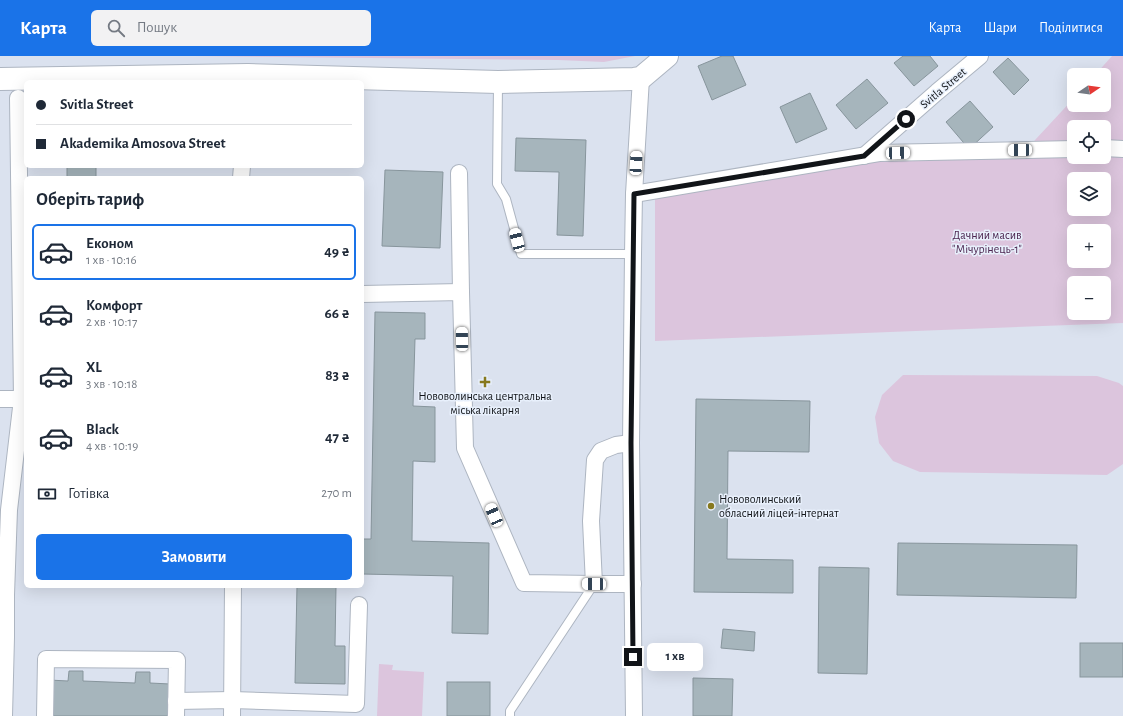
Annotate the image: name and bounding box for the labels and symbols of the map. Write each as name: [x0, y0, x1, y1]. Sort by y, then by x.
street label: Svitla Street: [918, 65, 968, 111]
north arrow: [1067, 68, 1111, 112]
route start: [897, 110, 915, 128]
car: [1008, 144, 1032, 156]
car: [886, 147, 910, 159]
car: [629, 151, 643, 175]
car: [508, 227, 526, 253]
park label: Дачний масив "Мічурінець-1": [952, 229, 1022, 256]
car: [456, 327, 468, 351]
marker: Нововолинська центральна міська лікарня: [479, 376, 491, 388]
place label: Нововолинська центральна міська лікарня: [418, 390, 552, 416]
place label: Нововолинський обласний ліцей-інтернат: [719, 493, 839, 519]
marker: Нововолинський обласний ліцей-інтернат: [706, 501, 716, 511]
car: [484, 502, 504, 528]
car: [582, 578, 606, 590]
callout: 1 хв: [647, 643, 703, 671]
route end: [624, 648, 642, 666]

